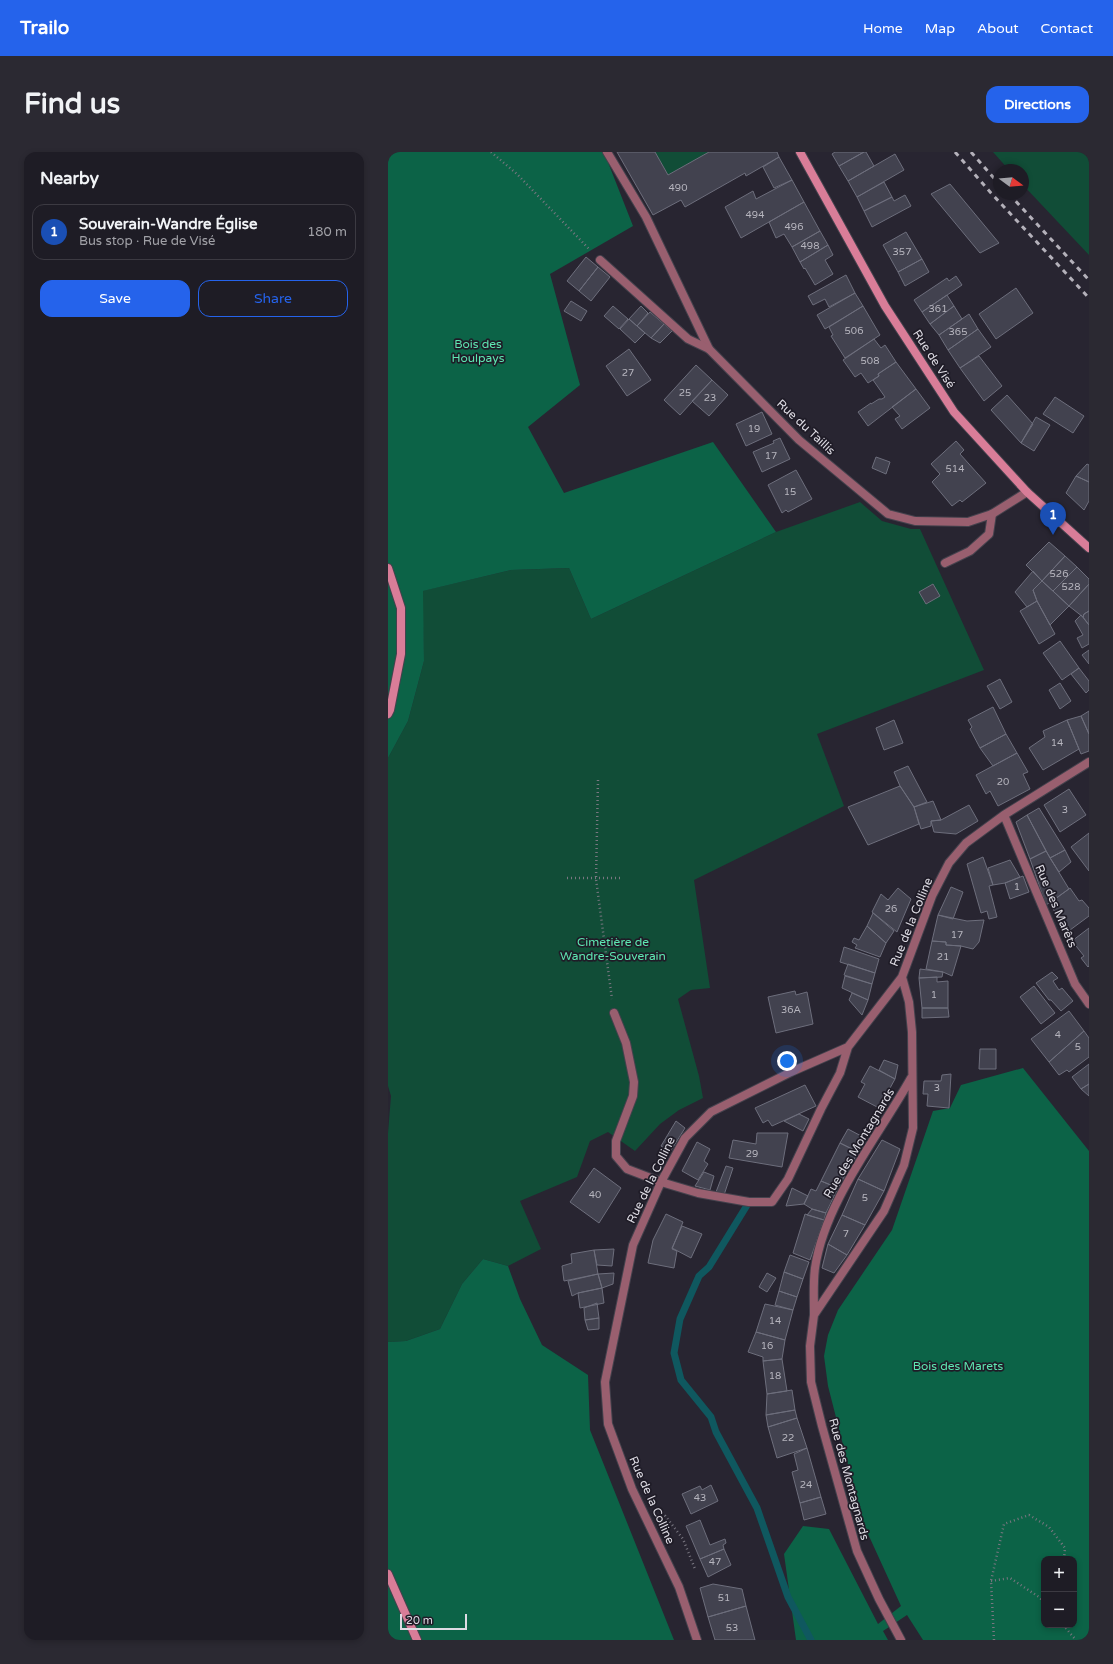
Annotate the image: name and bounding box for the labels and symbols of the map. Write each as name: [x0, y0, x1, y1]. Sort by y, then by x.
north arrow: [993, 164, 1029, 200]
house number: 490: [669, 182, 687, 194]
house number: 494: [746, 209, 764, 221]
house number: 496: [785, 221, 803, 233]
house number: 498: [801, 240, 819, 252]
house number: 357: [893, 246, 911, 258]
house number: 361: [929, 303, 947, 315]
house number: 506: [845, 325, 863, 337]
house number: 365: [949, 326, 967, 338]
street label: Rue de Visé: [910, 327, 958, 391]
park label: Bois des Houlpays: [452, 337, 505, 365]
house number: 508: [861, 355, 879, 367]
house number: 27: [622, 367, 634, 379]
house number: 25: [679, 387, 691, 399]
house number: 23: [704, 392, 716, 404]
street label: Rue du Taillis: [774, 396, 838, 458]
house number: 19: [748, 423, 760, 435]
house number: 17: [765, 450, 777, 462]
house number: 514: [946, 463, 964, 475]
house number: 15: [784, 486, 796, 498]
pin: 1: [1040, 502, 1066, 535]
house number: 526: [1050, 568, 1068, 580]
house number: 528: [1062, 581, 1080, 593]
house number: 14: [1051, 737, 1063, 749]
house number: 20: [997, 776, 1009, 788]
house number: 3: [1062, 804, 1068, 816]
street label: Rue des Marêts: [1032, 862, 1080, 950]
street label: Rue de la Colline: [887, 875, 935, 968]
house number: 1: [1014, 881, 1020, 893]
house number: 26: [885, 903, 897, 915]
house number: 17: [951, 929, 963, 941]
park label: Cimetière de Wandre-Souverain: [560, 935, 666, 963]
house number: 21: [937, 951, 949, 963]
house number: 1: [931, 989, 937, 1001]
house number: 36A: [781, 1004, 801, 1016]
house number: 4: [1055, 1029, 1061, 1041]
house number: 5: [1075, 1041, 1081, 1053]
your location: [777, 1051, 797, 1071]
house number: 3: [934, 1082, 940, 1094]
street label: Rue des Montagnards: [821, 1085, 897, 1200]
street label: Rue de la Colline: [624, 1134, 678, 1226]
house number: 29: [746, 1148, 758, 1160]
house number: 40: [589, 1189, 601, 1201]
house number: 5: [862, 1192, 868, 1204]
house number: 7: [843, 1228, 849, 1240]
house number: 14: [769, 1315, 781, 1327]
house number: 16: [761, 1340, 773, 1352]
park label: Bois des Marets: [913, 1359, 1004, 1373]
house number: 18: [769, 1370, 781, 1382]
street label: Rue des Montagnards: [826, 1417, 872, 1542]
house number: 22: [782, 1432, 794, 1444]
street label: Rue de la Colline: [626, 1454, 678, 1546]
house number: 24: [800, 1479, 812, 1491]
house number: 43: [694, 1492, 706, 1504]
house number: 47: [709, 1556, 721, 1568]
house number: 51: [718, 1592, 730, 1604]
scale bar: [400, 1612, 467, 1631]
house number: 53: [726, 1622, 738, 1634]

